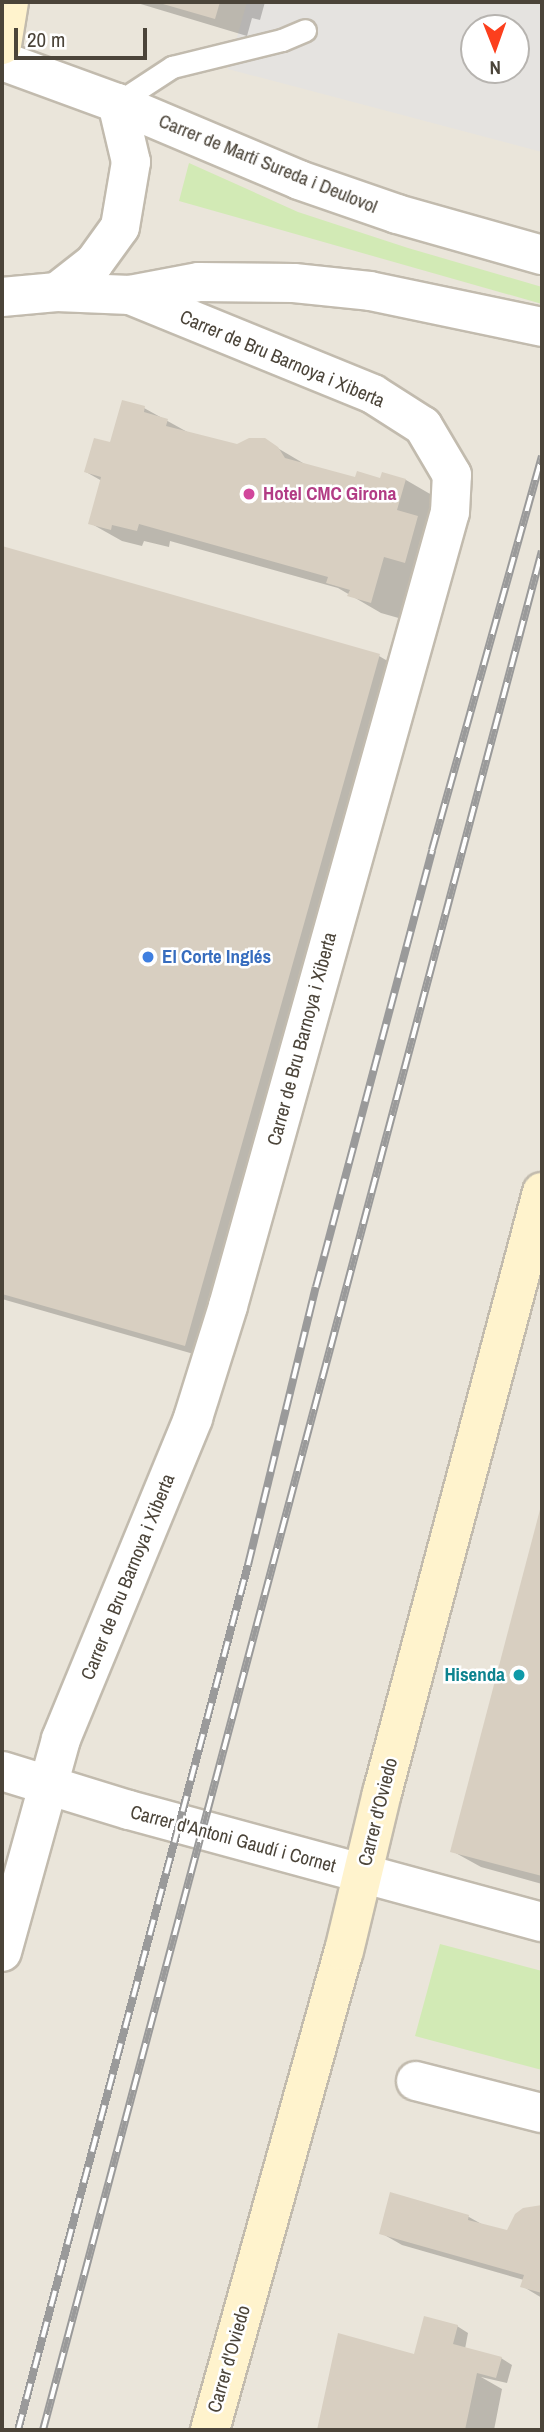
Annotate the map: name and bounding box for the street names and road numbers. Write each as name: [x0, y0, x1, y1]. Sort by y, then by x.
street label: Carrer de Martí Sureda i Deulovol: [155, 110, 381, 218]
street label: Carrer de Bru Barnoya i Xiberta: [176, 306, 388, 412]
street label: Carrer de Bru Barnoya i Xiberta: [263, 930, 341, 1148]
street label: Carrer de Bru Barnoya i Xiberta: [76, 1471, 180, 1683]
street label: Carrer d'Oviedo: [354, 1756, 402, 1868]
street label: Carrer d'Antoni Gaudí i Cornet: [128, 1801, 338, 1877]
street label: Carrer d'Oviedo: [203, 2303, 255, 2415]

